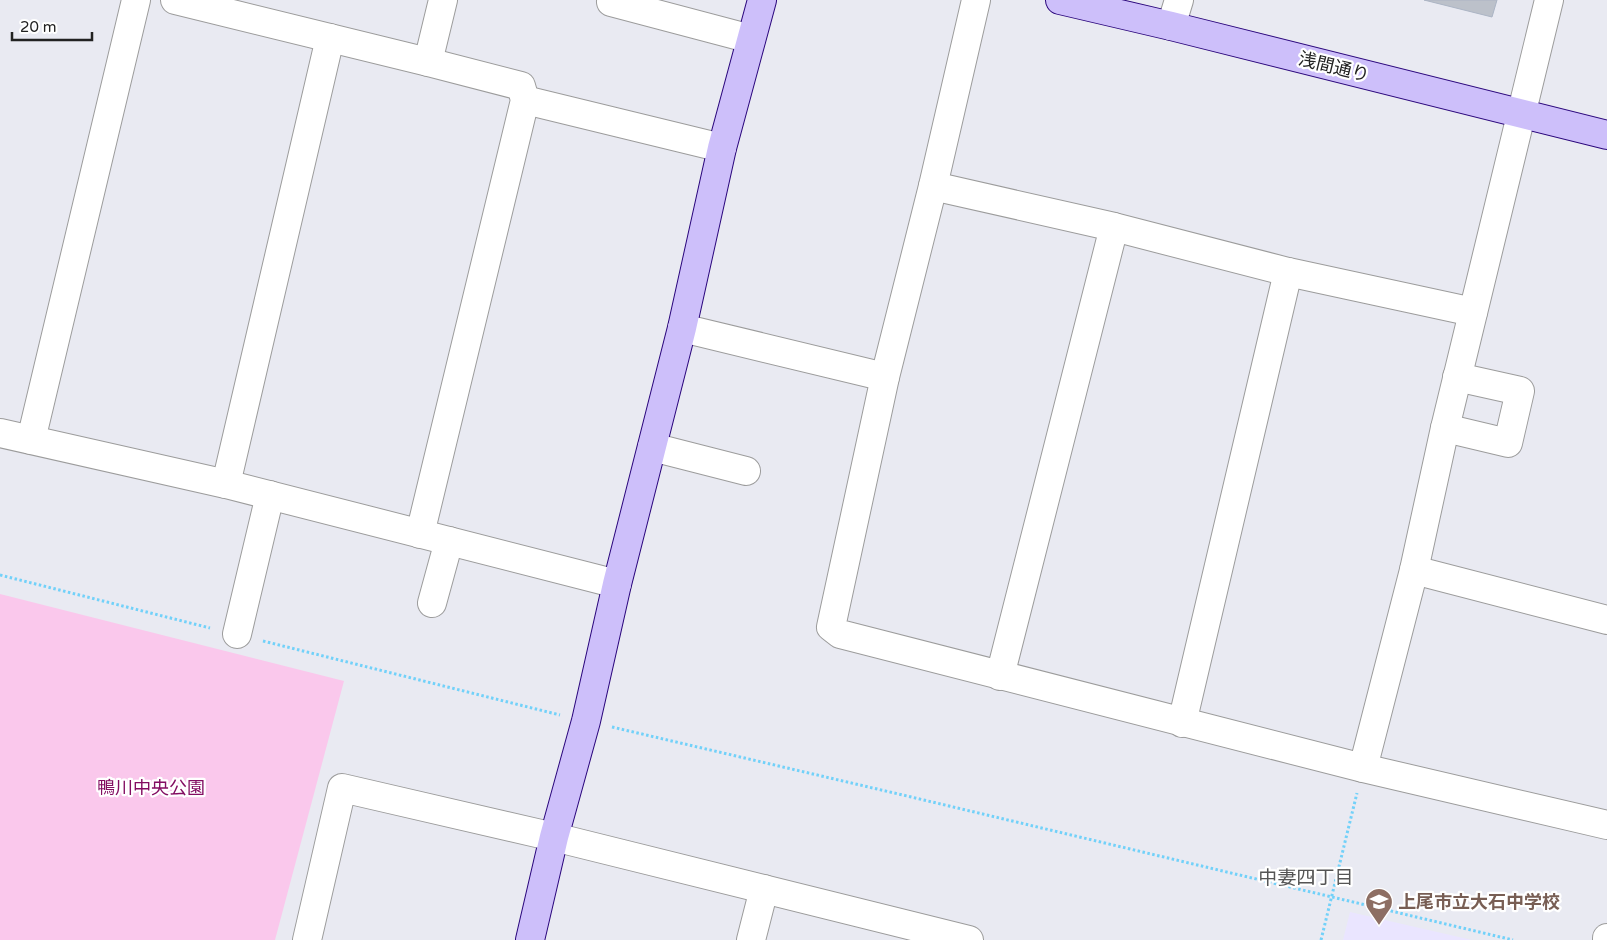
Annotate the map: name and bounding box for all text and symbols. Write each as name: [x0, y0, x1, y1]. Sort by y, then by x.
scale bar: [12, 10, 92, 42]
text: 20 m: [20, 18, 57, 36]
street label: 浅間通り: [1296, 48, 1372, 86]
park label: 鴨川中央公園: [97, 777, 205, 799]
district label: 中妻四丁目: [1258, 867, 1354, 889]
school or university icon: 上尾市立大石中学校: [1364, 887, 1394, 926]
place label: 上尾市立大石中学校: [1398, 891, 1560, 913]

